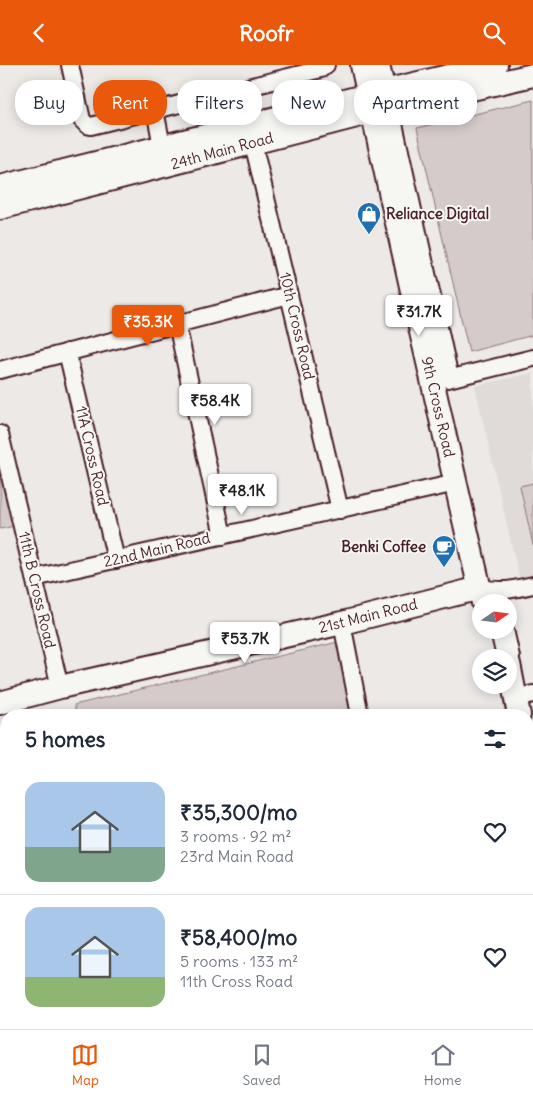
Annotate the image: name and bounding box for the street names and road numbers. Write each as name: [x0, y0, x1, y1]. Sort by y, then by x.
street label: 24th Main Road: [169, 128, 275, 173]
street label: 10th Cross Road: [276, 270, 319, 382]
street label: 9th Cross Road: [418, 355, 459, 459]
street label: 11A Cross Road: [72, 404, 113, 508]
street label: 22nd Main Road: [102, 528, 212, 571]
street label: 11th B Cross Road: [15, 530, 60, 650]
street label: 21st Main Road: [317, 594, 419, 637]

